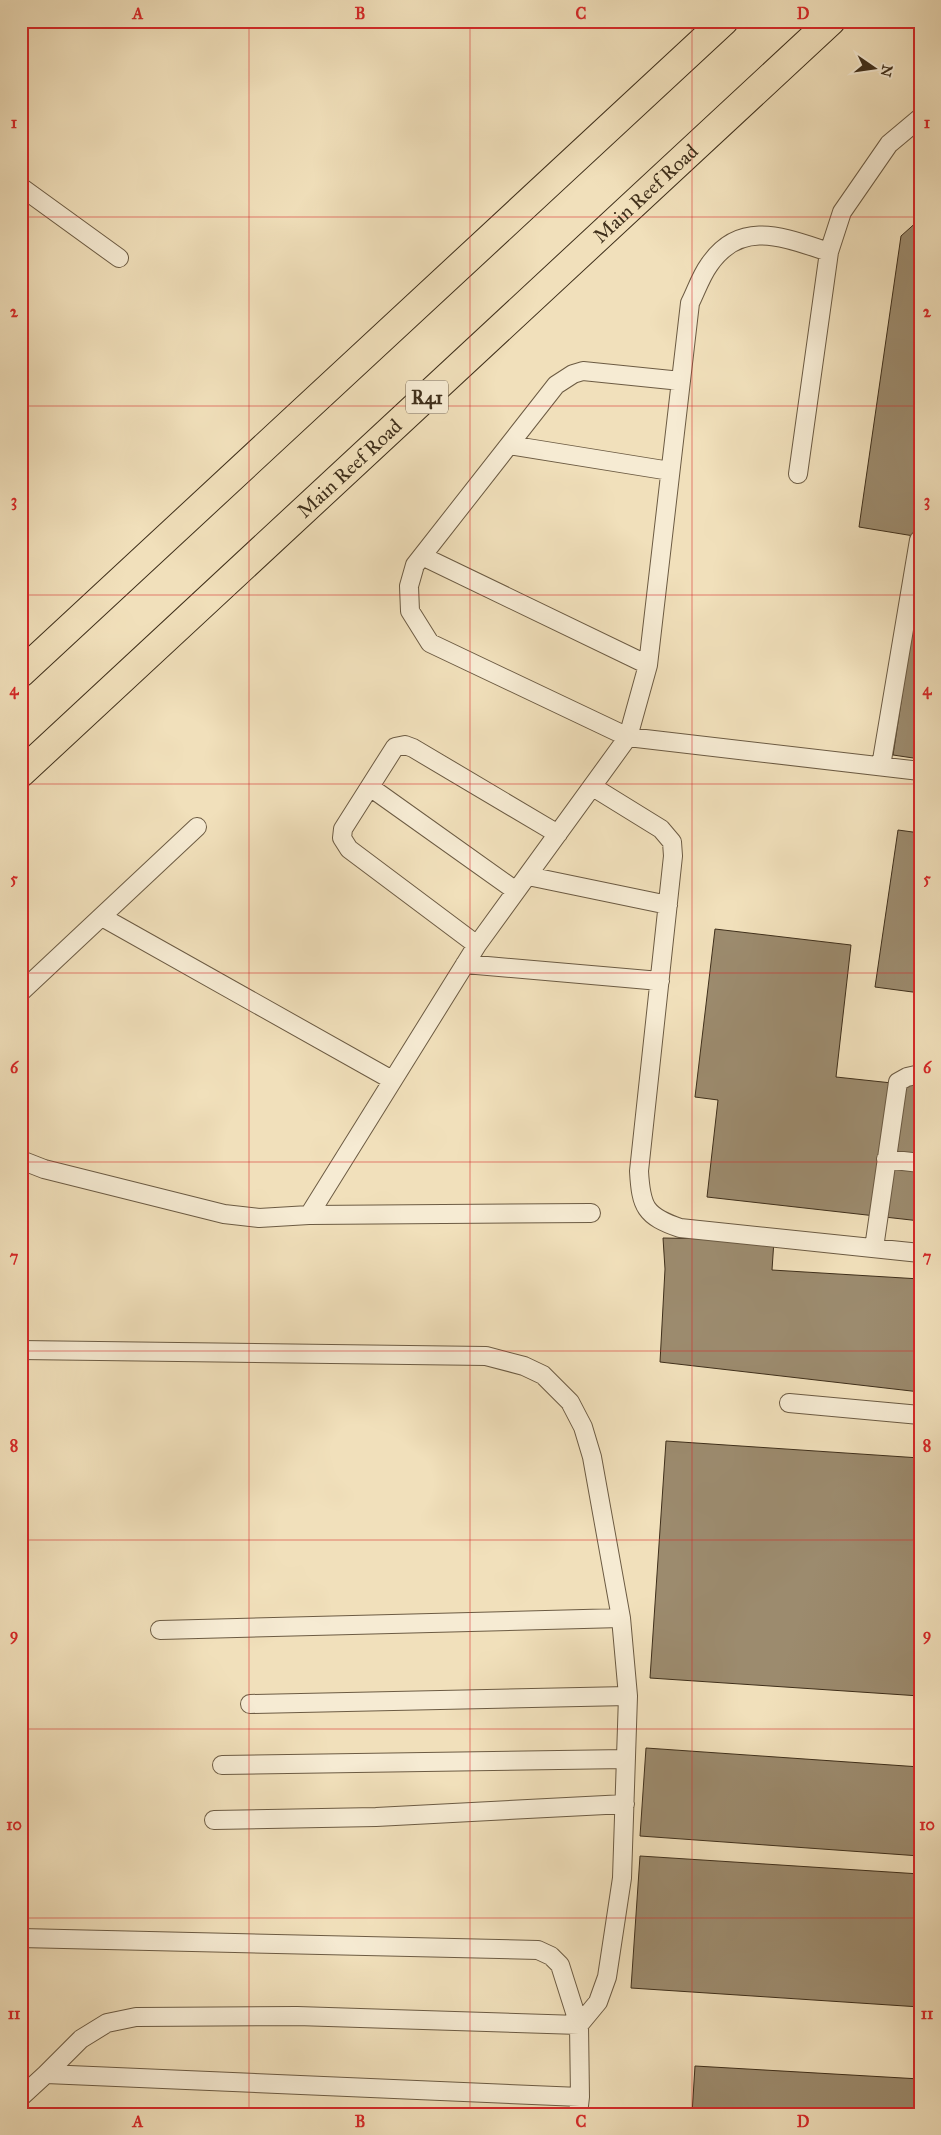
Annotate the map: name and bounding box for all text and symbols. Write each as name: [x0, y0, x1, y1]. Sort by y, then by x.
text: A: [132, 4, 144, 23]
text: B: [355, 4, 365, 23]
text: C: [576, 4, 587, 23]
text: D: [797, 4, 810, 23]
north arrow: [848, 42, 898, 92]
text: N: [877, 63, 896, 79]
text: 1: [11, 113, 18, 132]
text: 1: [924, 113, 931, 132]
street label: Main Reef Road: [588, 139, 703, 248]
text: 2: [10, 302, 19, 321]
text: 2: [923, 302, 932, 321]
road number: R41: [406, 381, 448, 414]
street label: Main Reef Road: [292, 414, 407, 523]
text: 3: [11, 491, 17, 511]
text: 3: [924, 491, 930, 511]
text: 4: [10, 680, 20, 700]
text: 4: [923, 680, 933, 700]
text: 5: [10, 869, 18, 888]
text: 5: [923, 869, 931, 888]
text: 6: [10, 1058, 19, 1077]
text: 6: [923, 1058, 932, 1077]
text: 7: [10, 1247, 19, 1266]
text: 7: [923, 1247, 932, 1266]
text: 8: [10, 1436, 18, 1455]
text: 8: [923, 1436, 931, 1455]
text: 9: [10, 1625, 18, 1645]
text: 9: [923, 1625, 931, 1645]
text: 10: [6, 1815, 22, 1834]
text: 10: [919, 1815, 935, 1834]
text: 11: [8, 2004, 21, 2023]
text: 11: [921, 2004, 934, 2023]
text: A: [132, 2112, 144, 2131]
text: B: [355, 2112, 365, 2131]
text: C: [576, 2112, 587, 2131]
text: D: [797, 2112, 810, 2131]

